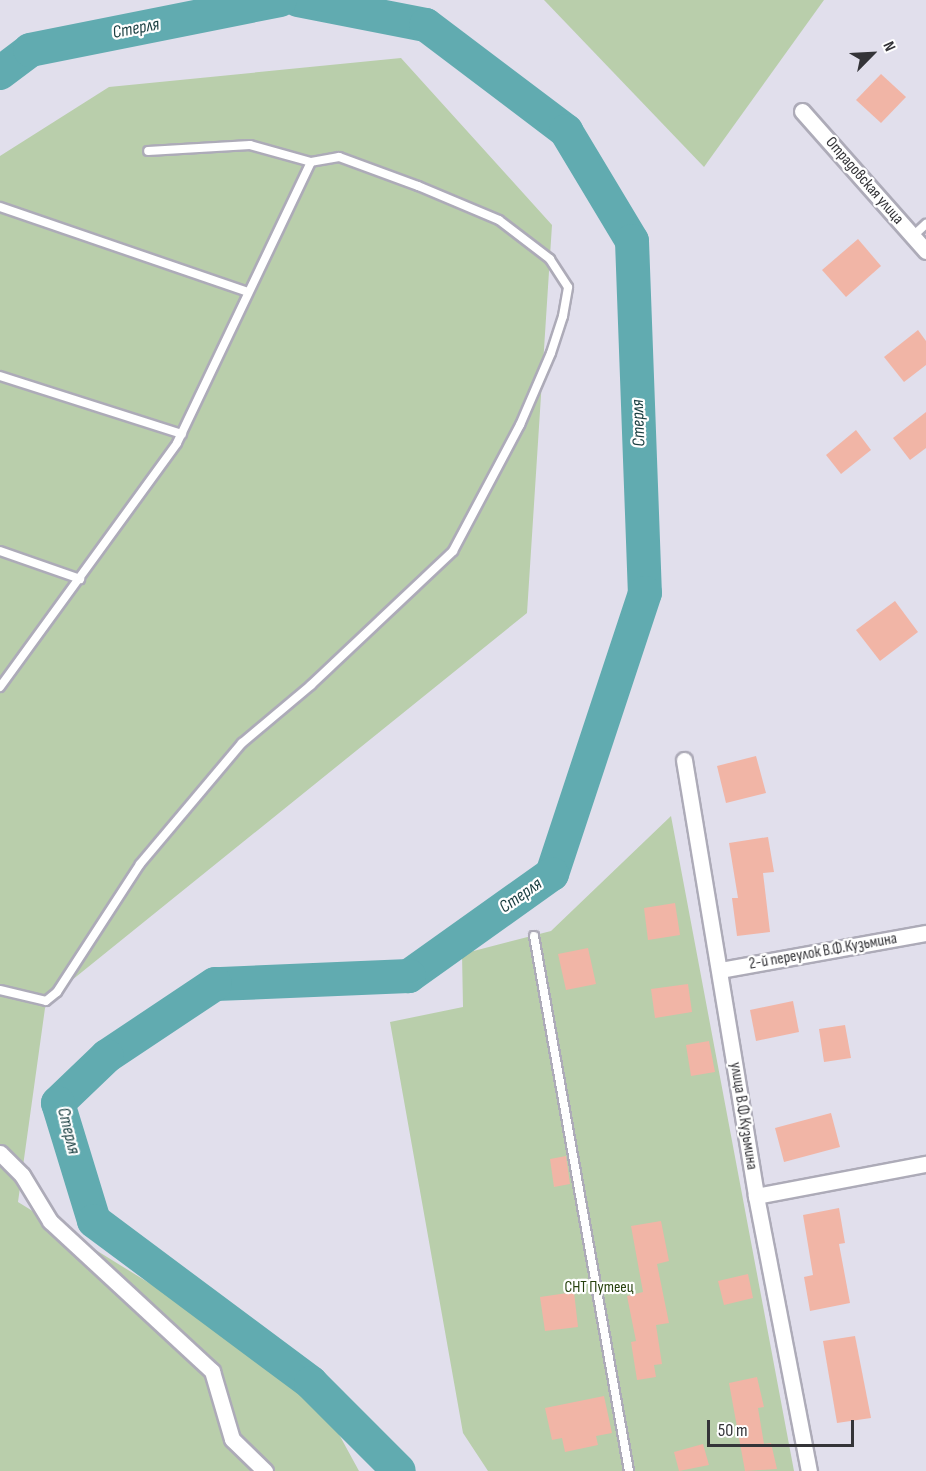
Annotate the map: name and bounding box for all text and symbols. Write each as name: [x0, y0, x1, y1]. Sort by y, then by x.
water label: Стерля: [111, 14, 161, 44]
north arrow: [842, 24, 902, 84]
text: N: [878, 39, 899, 54]
street label: Отрадовская улица: [821, 133, 907, 229]
water label: Стерля: [627, 399, 651, 447]
water label: Стерля: [495, 874, 547, 918]
street label: 2-й переулок В.Ф.Кузьмина: [748, 930, 898, 974]
street label: улица В.Ф.Кузьмина: [725, 1061, 761, 1171]
water label: Стерля: [52, 1105, 84, 1157]
park label: СНТ Путеец: [564, 1278, 634, 1298]
scale bar: [710, 1408, 857, 1446]
text: 50 m: [718, 1420, 748, 1441]

